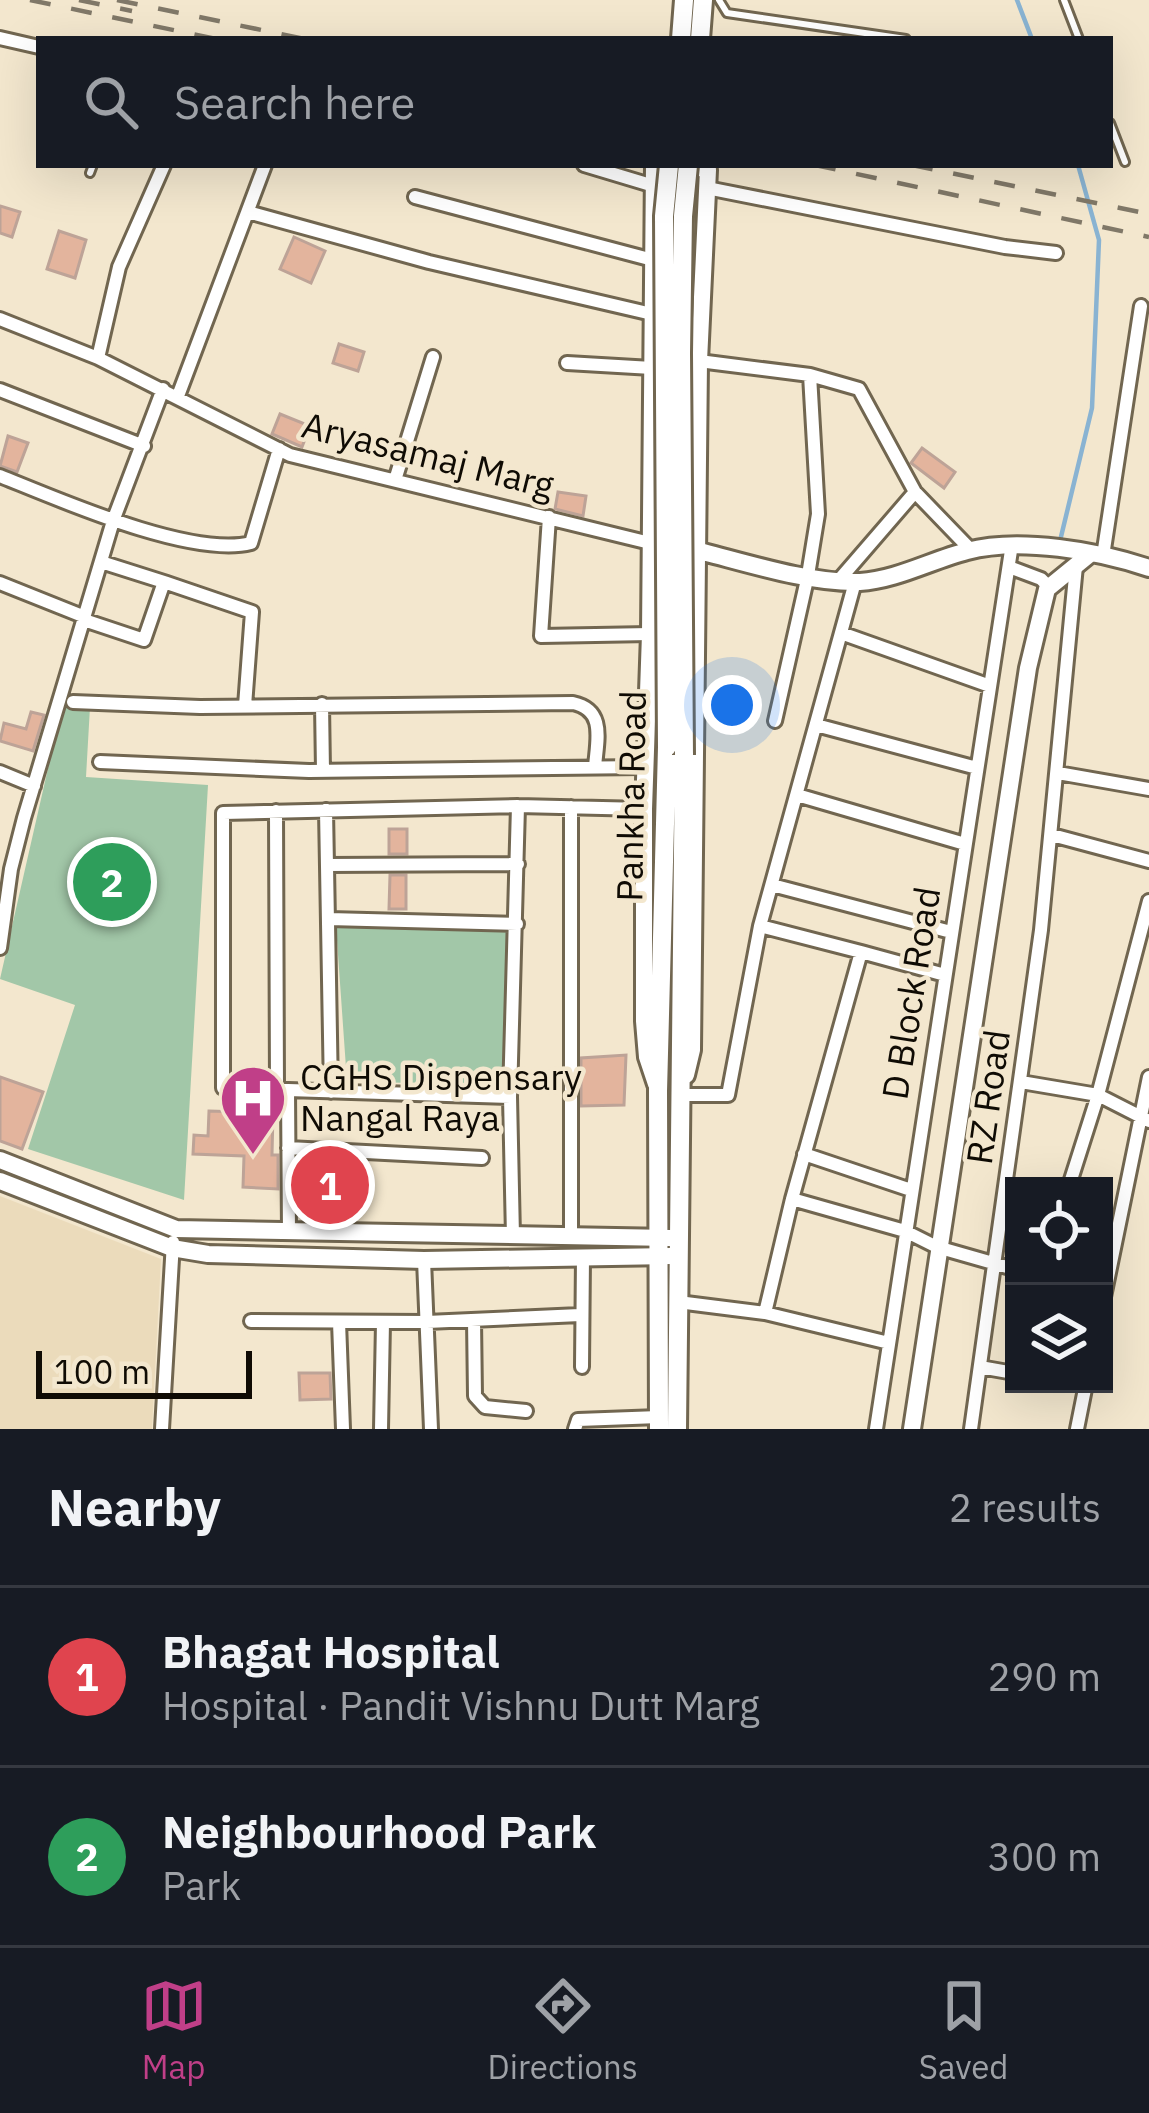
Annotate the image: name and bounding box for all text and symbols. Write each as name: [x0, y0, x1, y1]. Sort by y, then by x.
search box: [36, 36, 1113, 168]
icon: search: [78, 69, 144, 135]
text: Search here: [174, 73, 415, 131]
street label: Aryasamaj Marg: [297, 400, 559, 509]
your location: [702, 675, 762, 735]
street label: Pankha Road: [605, 690, 656, 902]
pin: 2: [73, 837, 151, 927]
street label: D Block Road: [871, 883, 950, 1103]
street label: RZ Road: [955, 1027, 1020, 1167]
place label: CGHS Dispensary Nangal Raya: [300, 1053, 582, 1141]
hospital icon: CGHS Dispensary Nangal Raya: [218, 1063, 288, 1157]
pin: 1: [291, 1140, 369, 1230]
map controls: [1005, 1177, 1113, 1393]
button: locate: [1005, 1177, 1113, 1285]
button: layers: [1005, 1285, 1113, 1393]
scale bar: [36, 1345, 252, 1398]
text: 100 m: [54, 1350, 150, 1393]
text: Nearby: [48, 1474, 221, 1540]
text: 2 results: [949, 1482, 1101, 1533]
text: Bhagat Hospital: [162, 1622, 500, 1680]
text: 1: [75, 1651, 99, 1702]
text: 290 m: [988, 1651, 1101, 1702]
text: Hospital · Pandit Vishnu Dutt Marg: [162, 1680, 760, 1731]
text: Neighbourhood Park: [162, 1802, 596, 1860]
text: 2: [75, 1831, 99, 1882]
text: 300 m: [988, 1831, 1101, 1882]
text: Park: [162, 1860, 241, 1911]
tab: Map: [141, 1973, 207, 2088]
tab: Directions: [488, 1973, 638, 2088]
tab: Saved: [919, 1973, 1008, 2088]

